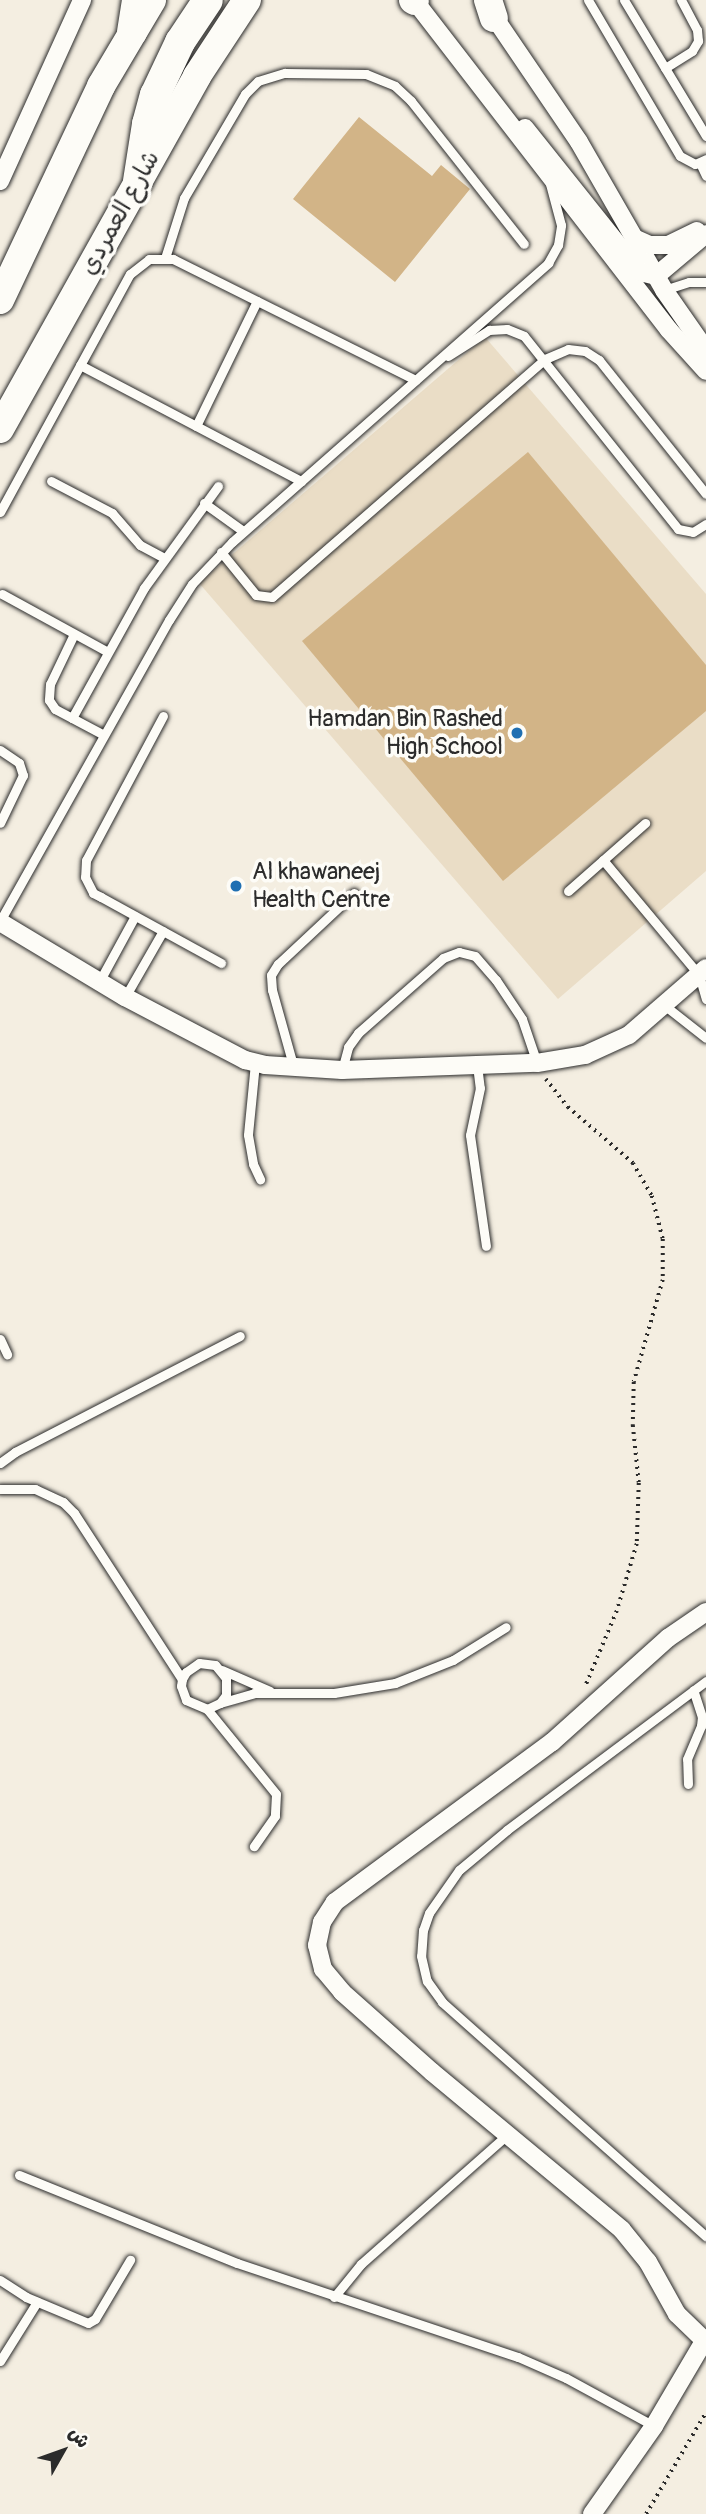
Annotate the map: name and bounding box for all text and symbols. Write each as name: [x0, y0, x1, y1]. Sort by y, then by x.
street label: شارع العمردي: [74, 146, 166, 280]
place label: Hamdan Bin Rashed High School: [307, 705, 503, 761]
marker: Hamdan Bin Rashed High School: [509, 725, 525, 741]
place label: Al khawaneej Health Centre: [252, 858, 390, 914]
marker: Al khawaneej Health Centre: [226, 876, 246, 896]
north arrow: [28, 2416, 98, 2486]
text: ش: [63, 2422, 95, 2453]

